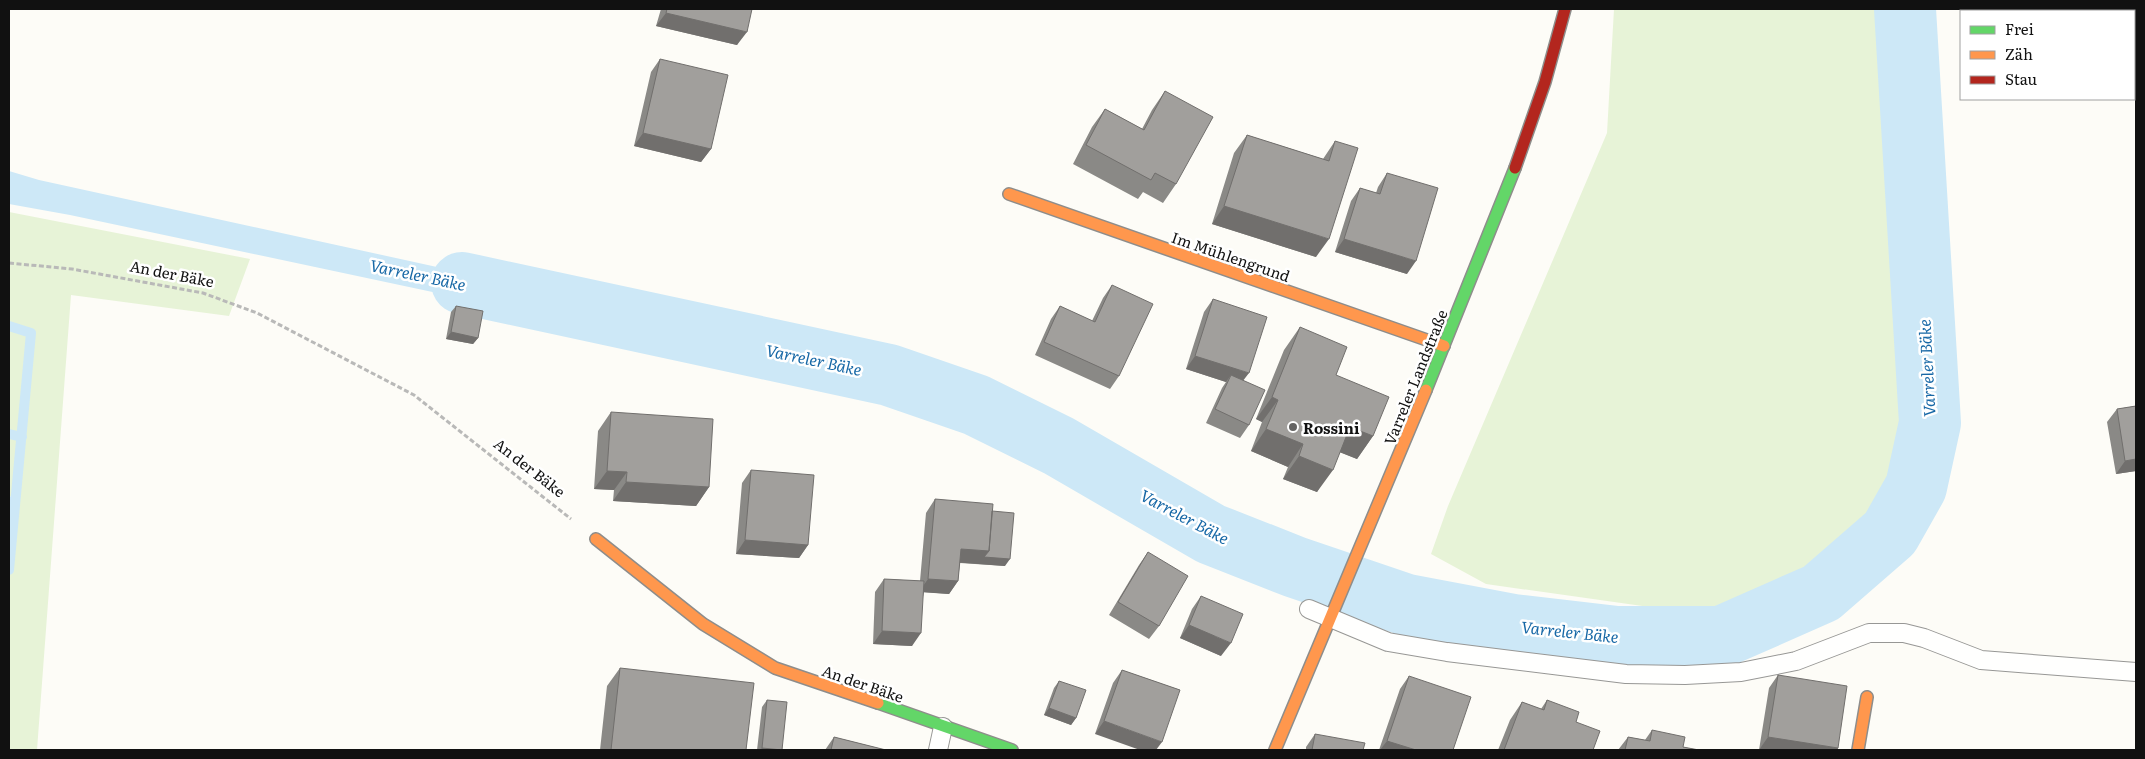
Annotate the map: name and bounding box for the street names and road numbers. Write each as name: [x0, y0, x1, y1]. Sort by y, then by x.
street label: Im Mühlengrund: [1169, 225, 1293, 287]
street label: An der Bäke: [128, 254, 216, 292]
street label: Varreler Landstraße: [1377, 306, 1453, 448]
street label: An der Bäke: [489, 432, 571, 502]
street label: An der Bäke: [819, 658, 907, 708]

